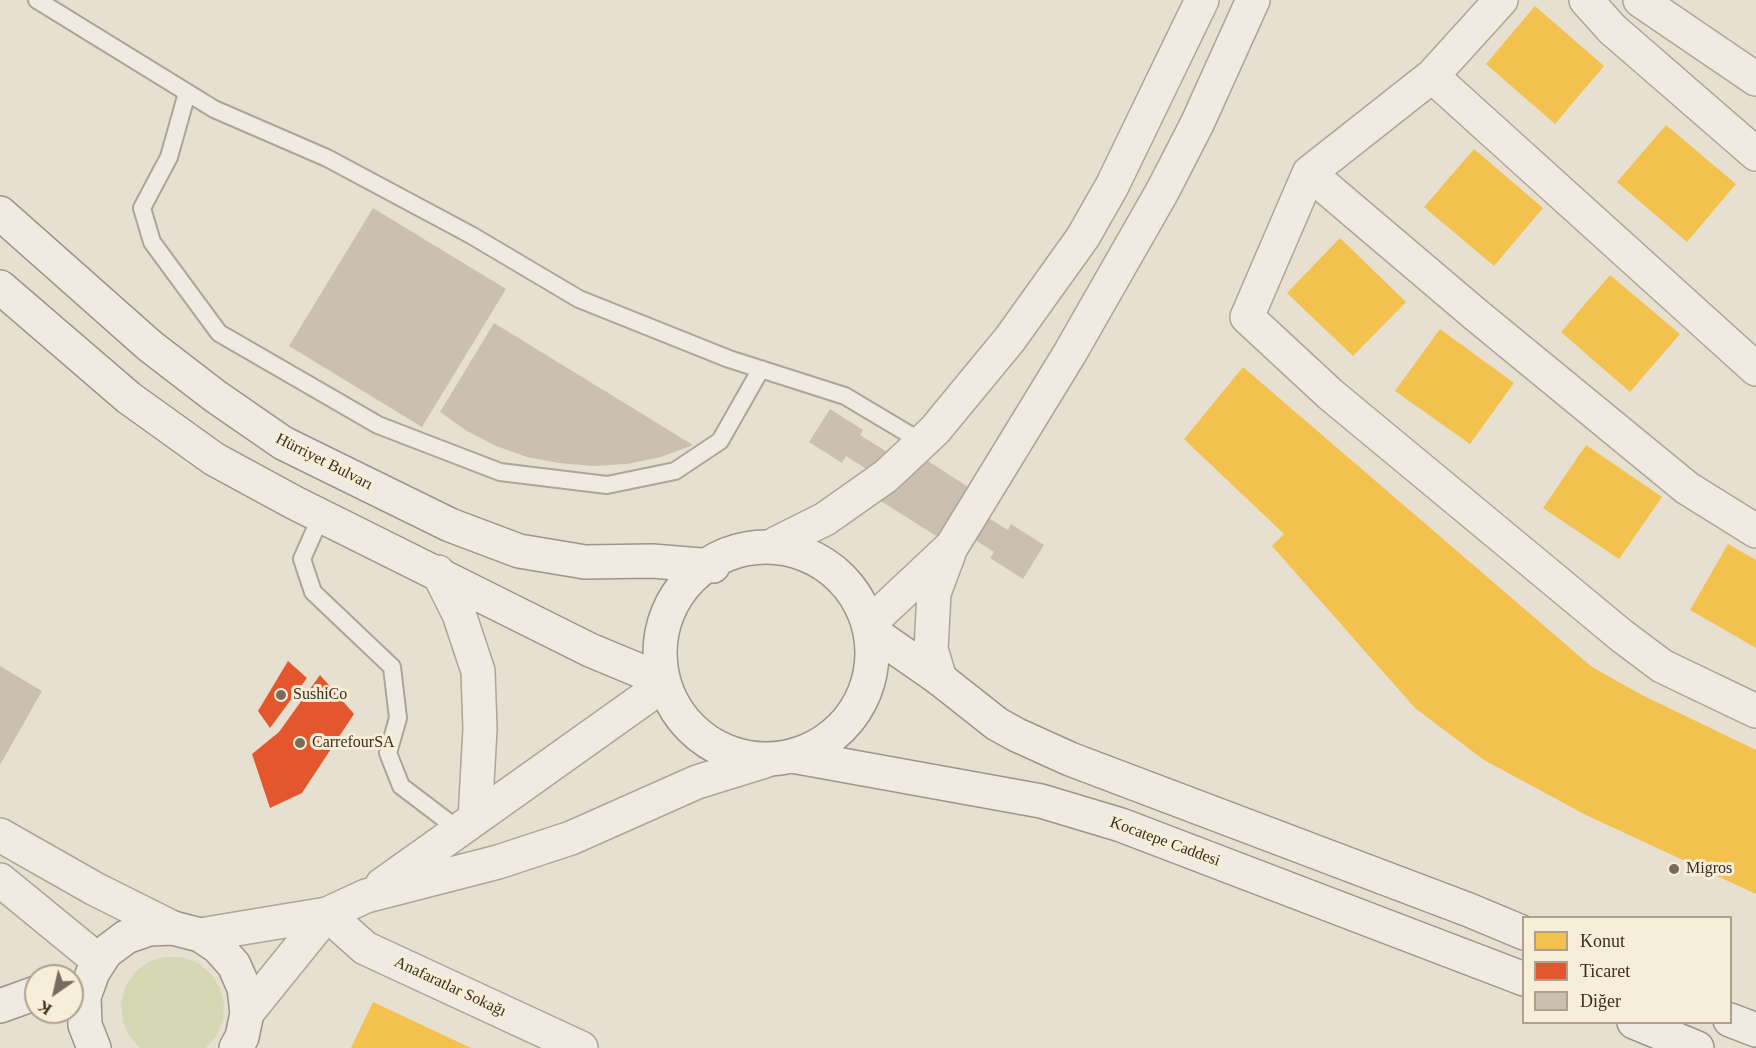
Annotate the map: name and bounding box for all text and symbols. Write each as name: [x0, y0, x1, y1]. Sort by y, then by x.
street label: Hürriyet Bulvarı: [272, 429, 376, 495]
place label: SushiCo: [293, 685, 347, 705]
marker: SushiCo: [274, 688, 288, 702]
place label: CarrefourSA: [312, 733, 395, 753]
marker: CarrefourSA: [293, 736, 307, 750]
street label: Kocatepe Caddesi: [1107, 813, 1223, 871]
place label: Migros: [1686, 859, 1732, 879]
marker: Migros: [1667, 862, 1681, 876]
legend: [1522, 916, 1732, 1024]
text: Konut: [1580, 931, 1625, 951]
street label: Anafaratlar Sokağı: [391, 953, 509, 1021]
text: Ticaret: [1580, 961, 1630, 981]
north arrow: [24, 964, 84, 1024]
text: Diğer: [1580, 991, 1621, 1011]
text: K: [35, 997, 55, 1018]

